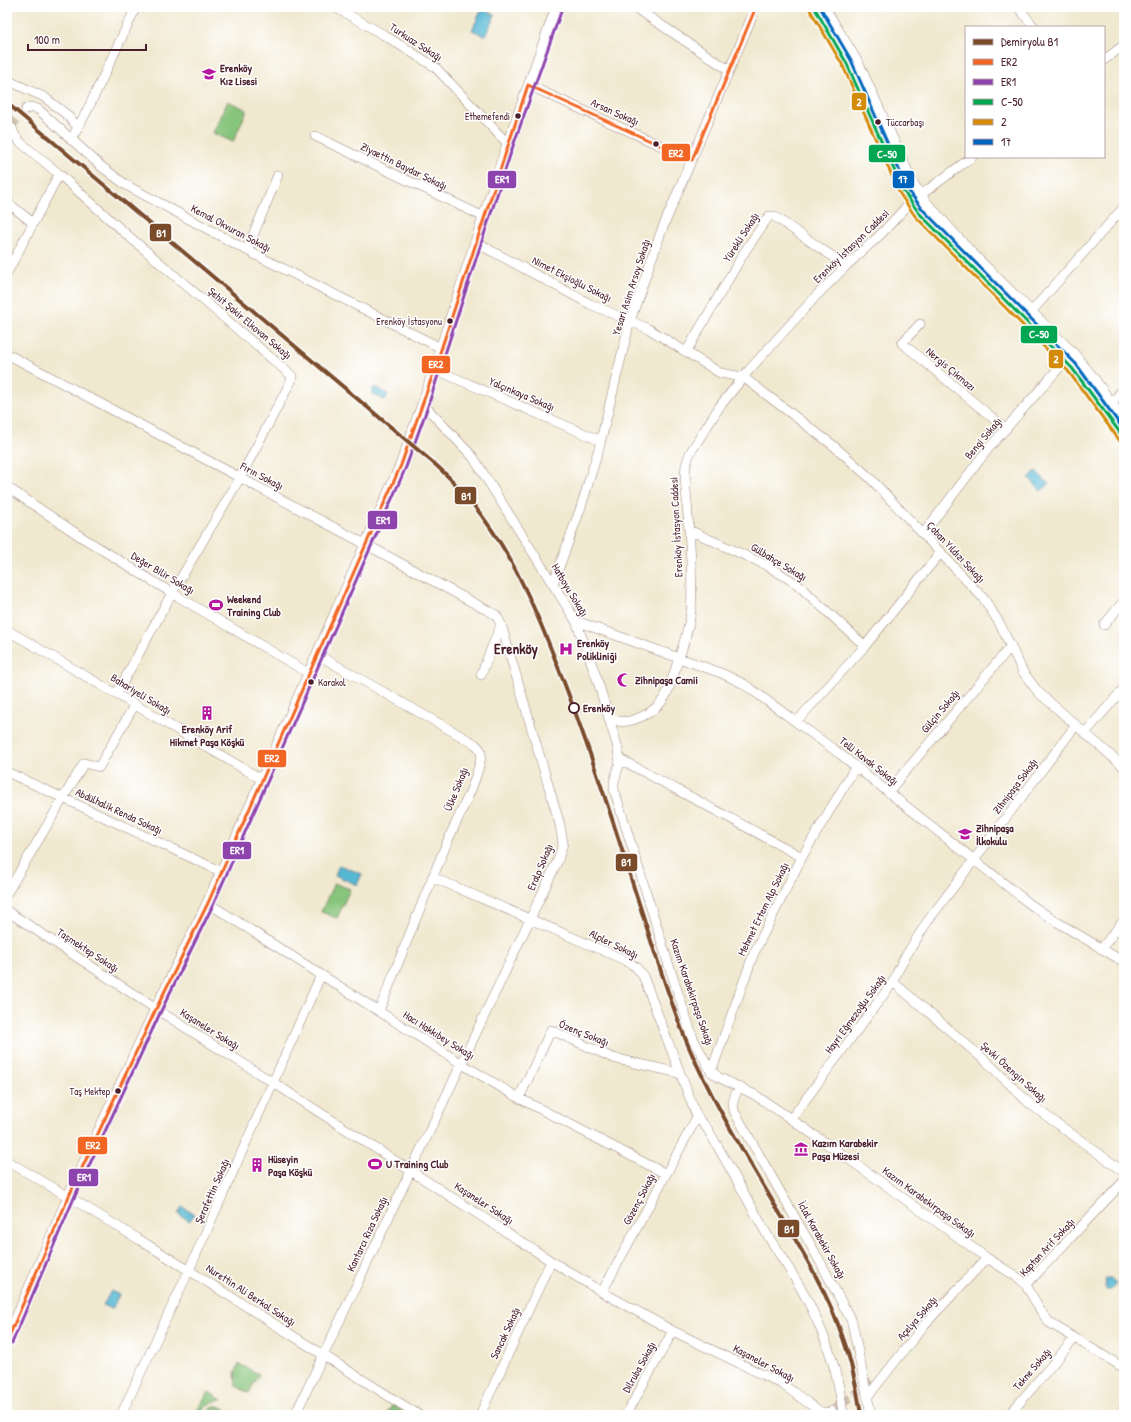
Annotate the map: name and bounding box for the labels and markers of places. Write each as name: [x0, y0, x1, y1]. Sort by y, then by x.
place label: Erenköy Kız Lisesi: [220, 61, 257, 88]
school or university icon: Erenköy Kız Lisesi: [201, 66, 217, 82]
place label: Ethemefendi: [465, 110, 510, 123]
marker: Ethemefendi: [513, 111, 523, 121]
place label: Tüccarbaşı: [886, 116, 924, 129]
marker: Tüccarbaşı: [873, 117, 883, 127]
unlabelled marker: [651, 139, 661, 149]
place label: Erenköy İstasyonu: [376, 315, 442, 328]
marker: Erenköy İstasyonu: [445, 316, 455, 326]
place label: Weekend Training Club: [226, 592, 281, 620]
sports icon: Weekend Training Club: [208, 597, 224, 613]
place label: Erenköy Polikliniği: [577, 636, 617, 664]
hospital icon: Erenköy Polikliniği: [558, 641, 574, 657]
mosque icon: Zihnipaşa Camii: [616, 672, 632, 688]
place label: Zihnipaşa Camii: [635, 673, 698, 688]
place label: Karakol: [318, 676, 346, 689]
marker: Karakol: [306, 677, 316, 687]
place label: Erenköy: [583, 701, 615, 716]
marker: Erenköy: [568, 702, 580, 714]
building icon: Erenköy Arif Hikmet Paşa Köşkü: [199, 705, 215, 721]
place label: Erenköy Arif Hikmet Paşa Köşkü: [170, 722, 245, 749]
place label: Zihnipaşa İlkokulu: [976, 821, 1014, 848]
school or university icon: Zihnipaşa İlkokulu: [957, 826, 973, 842]
place label: Taş Mektep: [69, 1085, 111, 1098]
marker: Taş Mektep: [113, 1086, 123, 1096]
place label: Kazım Karabekir Paşa Müzesi: [812, 1136, 879, 1163]
museum icon: Kazım Karabekir Paşa Müzesi: [793, 1141, 809, 1157]
place label: Hüseyin Paşa Köşkü: [268, 1152, 313, 1179]
sports icon: U Training Club: [367, 1156, 383, 1172]
building icon: Hüseyin Paşa Köşkü: [249, 1157, 265, 1173]
place label: U Training Club: [386, 1157, 449, 1172]

